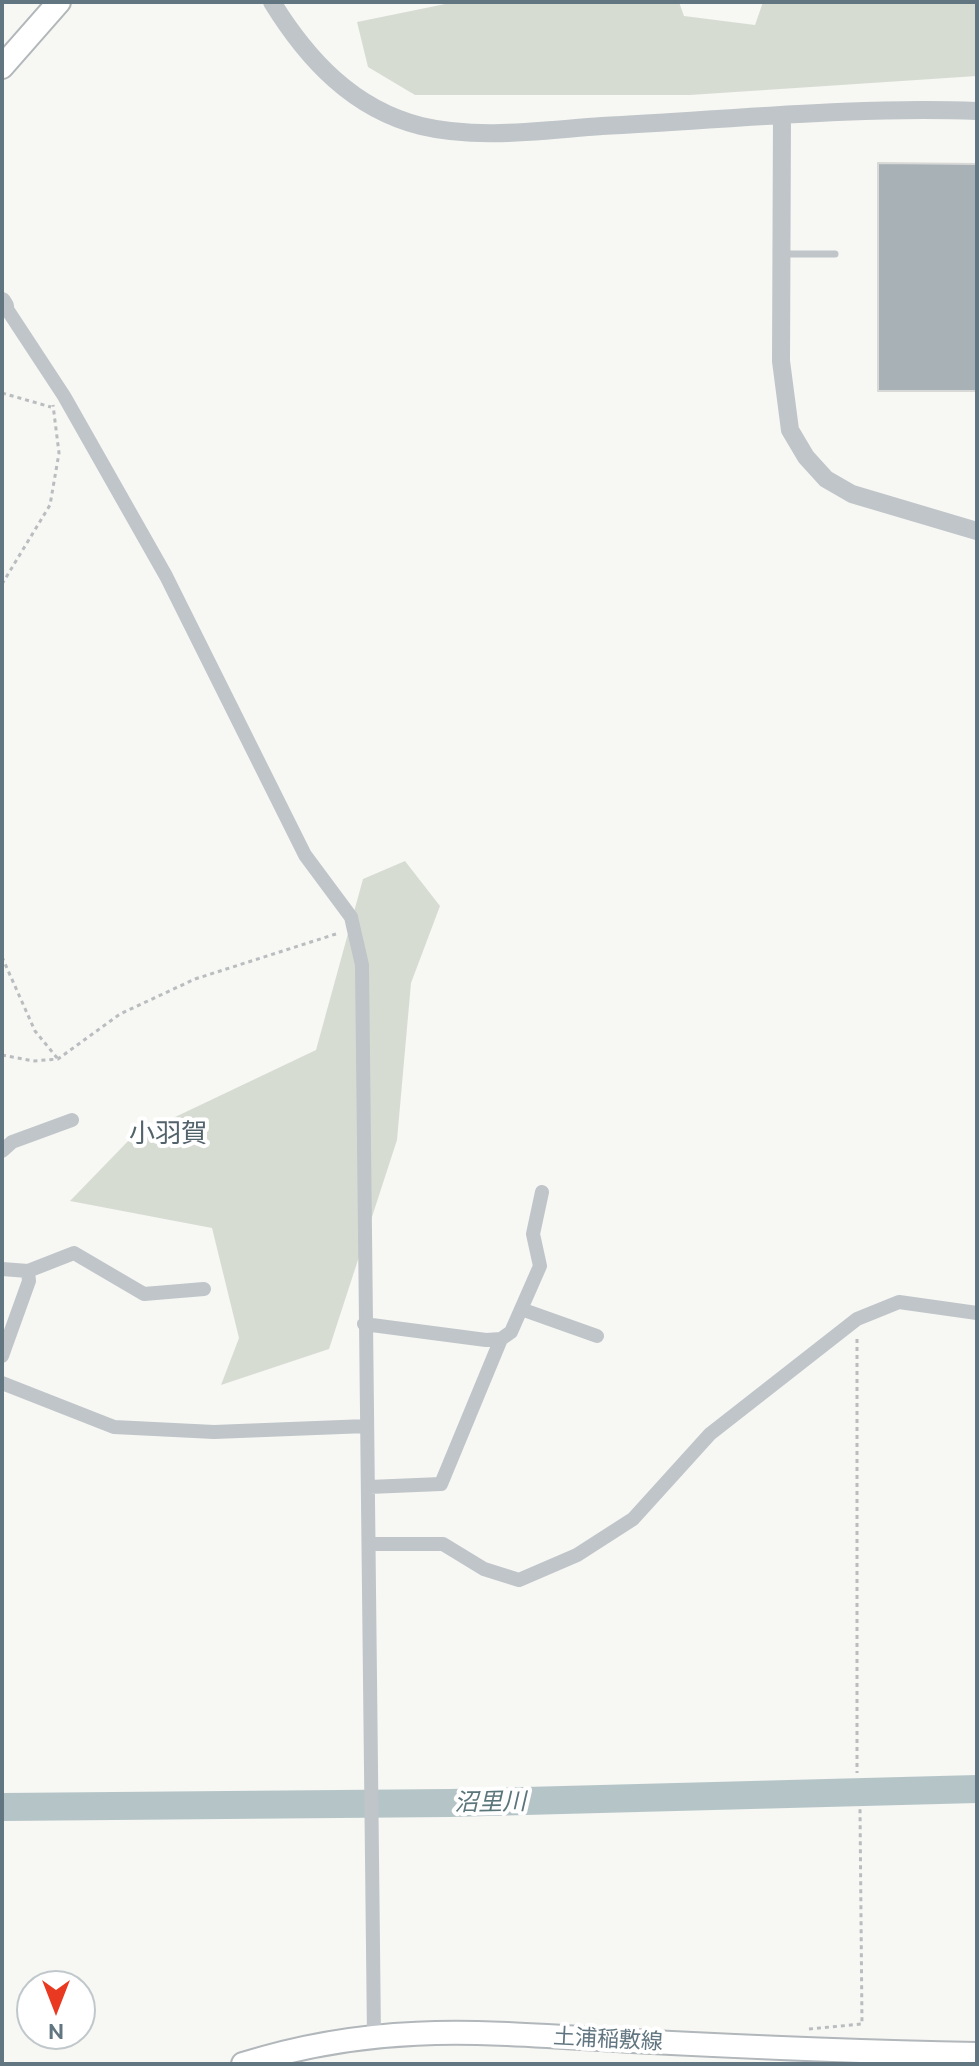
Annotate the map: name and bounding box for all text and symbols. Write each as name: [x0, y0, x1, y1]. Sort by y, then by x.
district label: 小羽賀: [129, 1117, 207, 1149]
water label: 沼里川: [454, 1787, 526, 1817]
north arrow: [16, 1970, 96, 2050]
text: N: [48, 2020, 64, 2045]
street label: 土浦稲敷線: [552, 2023, 664, 2055]

